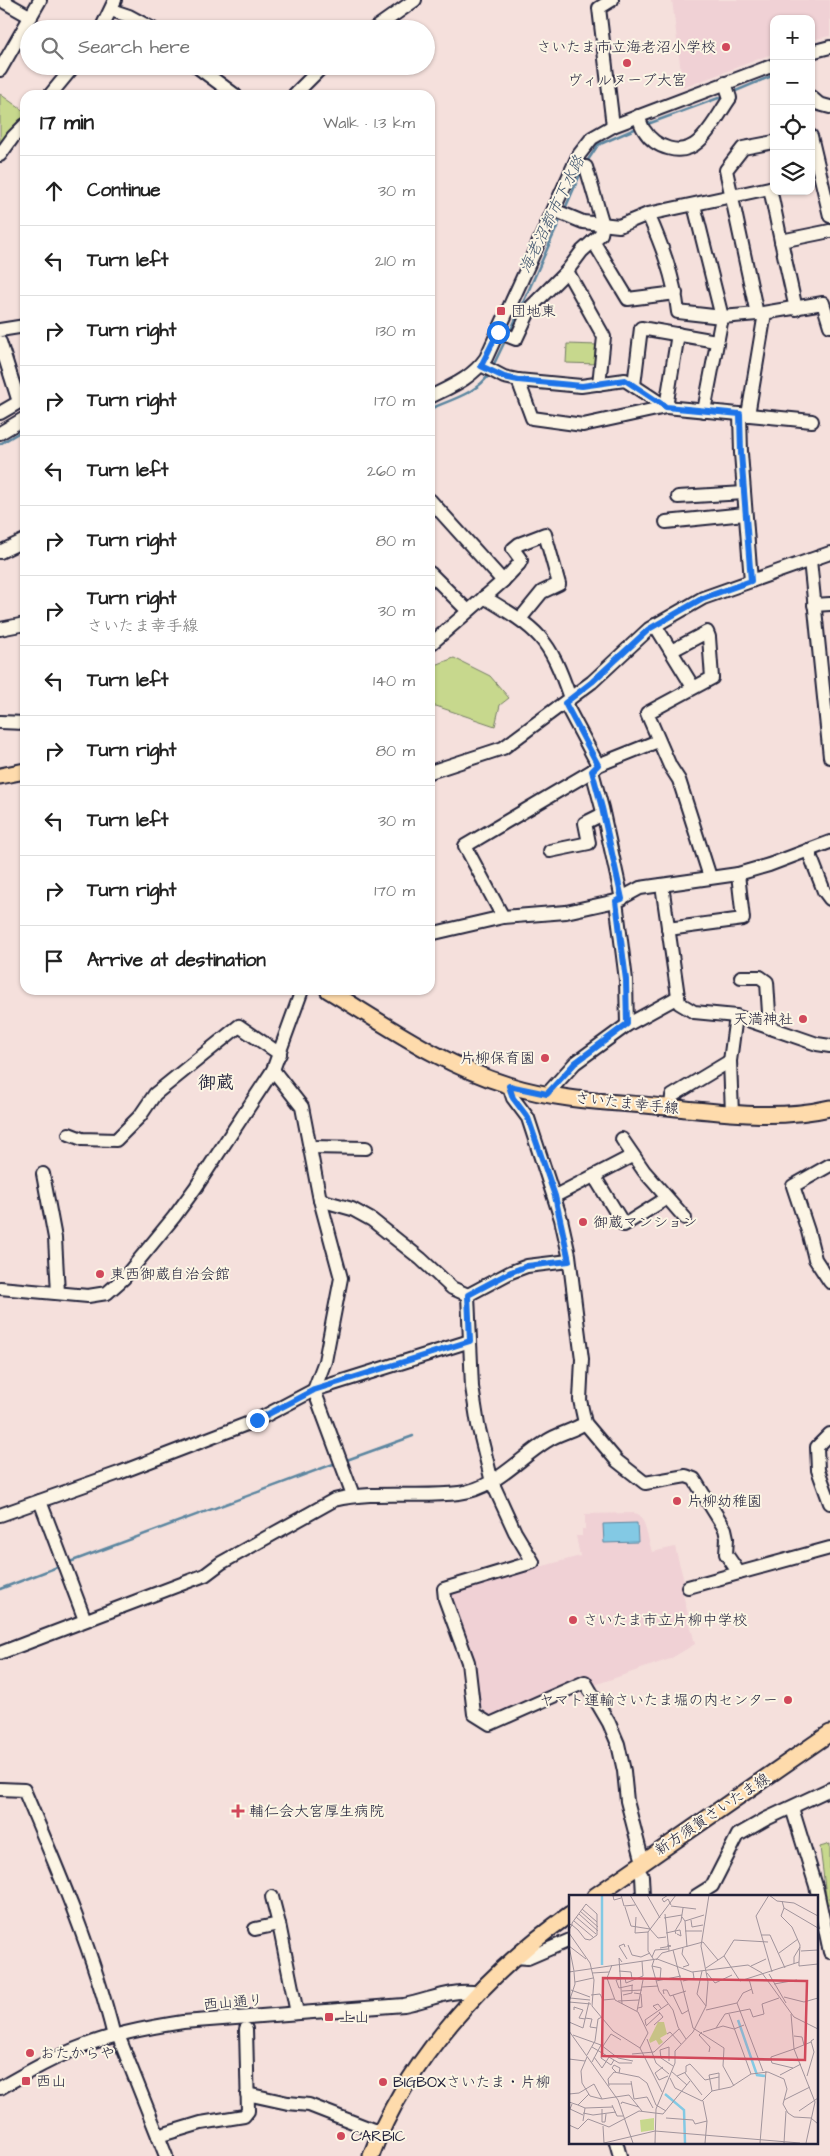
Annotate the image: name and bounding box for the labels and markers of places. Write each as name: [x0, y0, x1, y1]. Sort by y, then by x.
place label: さいたま市立海老沼小学校: [537, 37, 716, 58]
marker: さいたま市立海老沼小学校: [720, 41, 732, 53]
marker: ヴィルヌーブ大宮: [621, 57, 633, 69]
place label: ヴィルヌーブ大宮: [567, 70, 687, 91]
place label: 団地東: [511, 301, 556, 322]
marker: 団地東: [495, 305, 507, 317]
place label: 天満神社: [733, 1009, 793, 1030]
marker: 天満神社: [797, 1013, 809, 1025]
place label: 片柳保育園: [460, 1048, 535, 1069]
marker: 片柳保育園: [539, 1052, 551, 1064]
place label: 御蔵マンション: [593, 1212, 697, 1233]
marker: 御蔵マンション: [577, 1216, 589, 1228]
place label: 東西御蔵自治会館: [110, 1264, 230, 1285]
marker: 東西御蔵自治会館: [94, 1268, 106, 1280]
place label: 片柳幼稚園: [687, 1491, 762, 1512]
marker: 片柳幼稚園: [671, 1495, 683, 1507]
place label: さいたま市立片柳中学校: [583, 1610, 747, 1631]
marker: さいたま市立片柳中学校: [567, 1614, 579, 1626]
place label: ヤマト運輸さいたま堀の内センター: [539, 1690, 778, 1711]
marker: ヤマト運輸さいたま堀の内センター: [782, 1694, 794, 1706]
place label: 輔仁会大宮厚生病院: [249, 1801, 384, 1822]
marker: 輔仁会大宮厚生病院: [231, 1804, 245, 1818]
place label: 上山: [339, 2007, 369, 2028]
marker: 上山: [323, 2011, 335, 2023]
place label: おたからや: [40, 2043, 115, 2064]
marker: おたからや: [24, 2047, 36, 2059]
place label: 西山: [36, 2071, 66, 2092]
place label: BIGBOXさいたま・片柳: [393, 2072, 550, 2093]
marker: 西山: [20, 2075, 32, 2087]
marker: BIGBOXさいたま・片柳: [377, 2076, 389, 2088]
place label: CARBIC: [351, 2126, 406, 2147]
marker: CARBIC: [335, 2130, 347, 2142]

